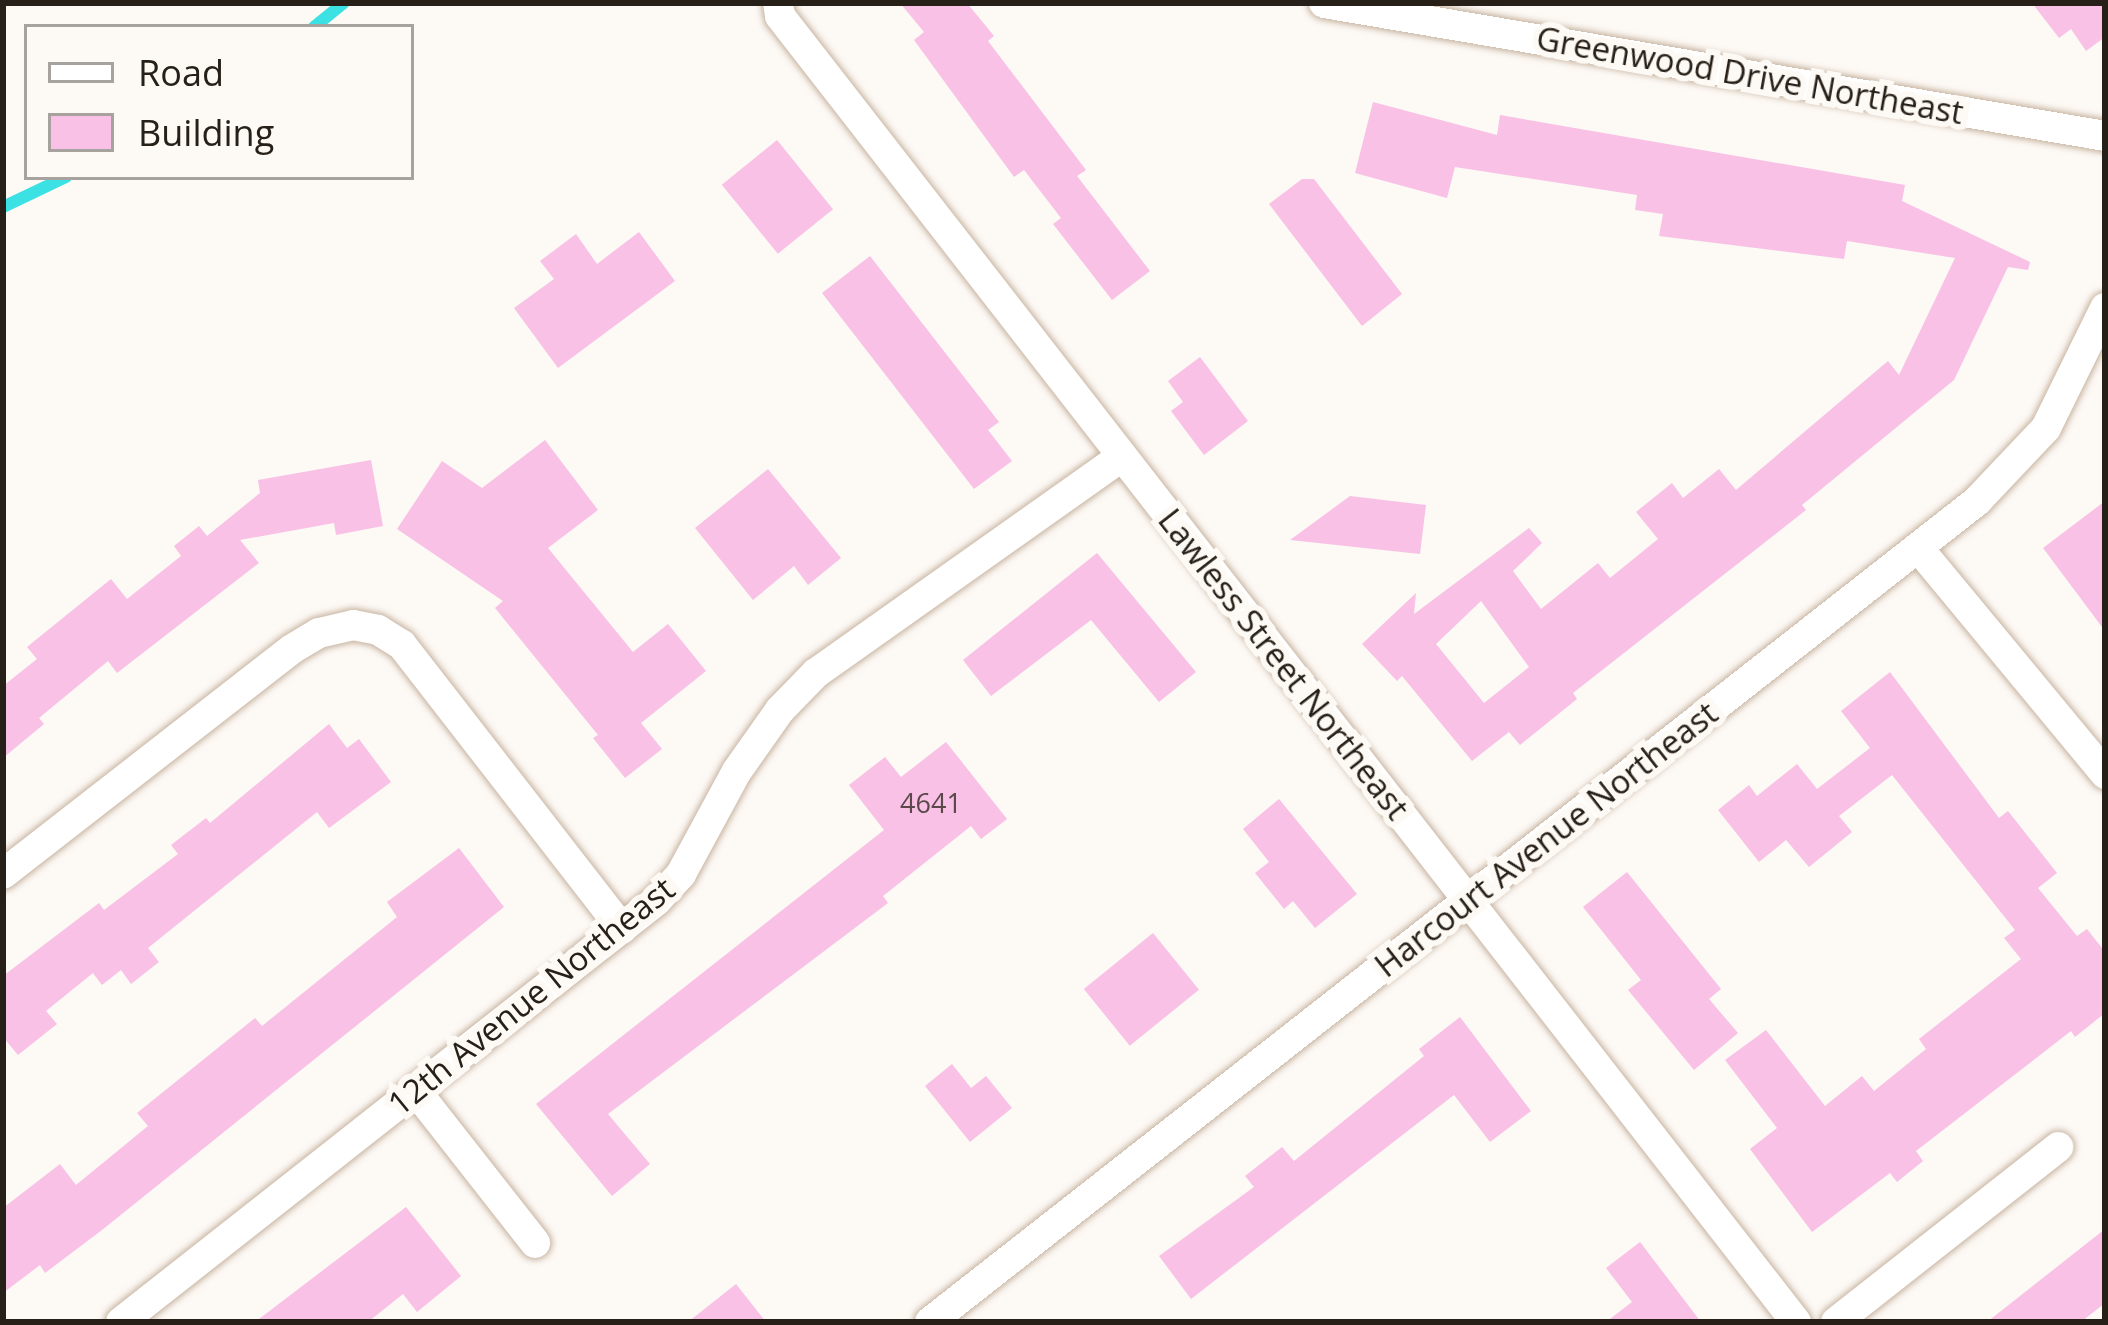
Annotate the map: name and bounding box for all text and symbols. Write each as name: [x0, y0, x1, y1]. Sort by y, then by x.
street label: Greenwood Drive Northeast: [1533, 18, 1967, 132]
legend: [24, 24, 414, 180]
text: Road: [138, 48, 224, 97]
text: Building: [138, 108, 274, 157]
street label: Lawless Street Northeast: [1150, 501, 1418, 827]
street label: Harcourt Avenue Northeast: [1367, 693, 1725, 985]
house number: 4641: [900, 787, 962, 819]
street label: 12th Avenue Northeast: [380, 868, 682, 1124]

